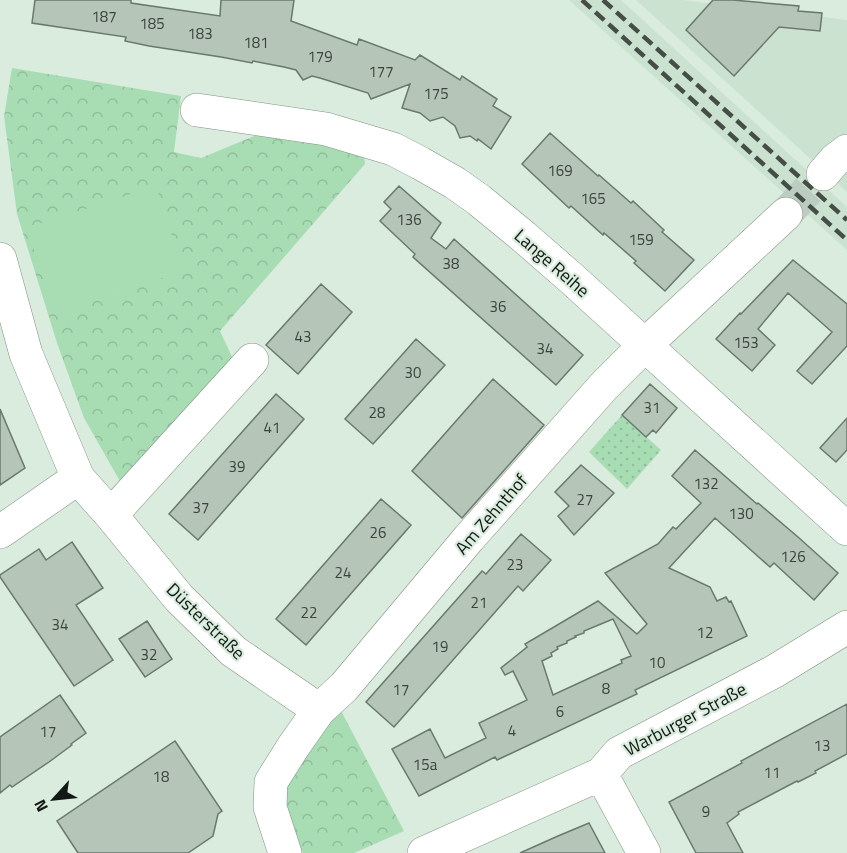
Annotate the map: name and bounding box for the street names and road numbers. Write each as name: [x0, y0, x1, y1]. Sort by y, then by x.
street label: Lange Reihe: [508, 223, 596, 303]
street label: Am Zehnthof: [448, 468, 534, 560]
street label: Düsterstraße: [160, 576, 252, 666]
street label: Warburger Straße: [619, 675, 751, 763]

